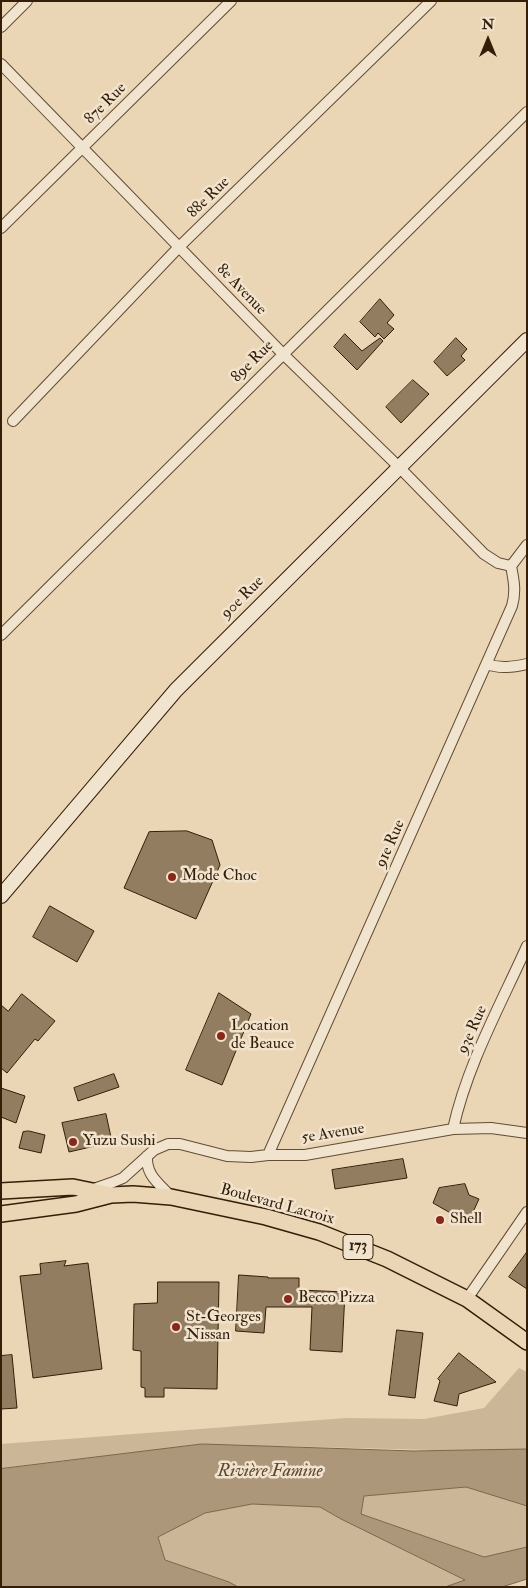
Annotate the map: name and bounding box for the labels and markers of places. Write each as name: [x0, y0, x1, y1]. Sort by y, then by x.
place label: Mode Choc: [182, 867, 257, 887]
marker: Mode Choc: [166, 871, 178, 883]
place label: Location de Beauce: [231, 1017, 294, 1055]
marker: Location de Beauce: [215, 1030, 227, 1042]
place label: Yuzu Sushi: [83, 1132, 156, 1152]
marker: Yuzu Sushi: [67, 1136, 79, 1148]
place label: Shell: [450, 1210, 482, 1230]
marker: Shell: [434, 1214, 446, 1226]
place label: Becco Pizza: [298, 1289, 375, 1309]
marker: Becco Pizza: [282, 1293, 294, 1305]
place label: St-Georges Nissan: [186, 1308, 261, 1346]
marker: St-Georges Nissan: [170, 1321, 182, 1333]

